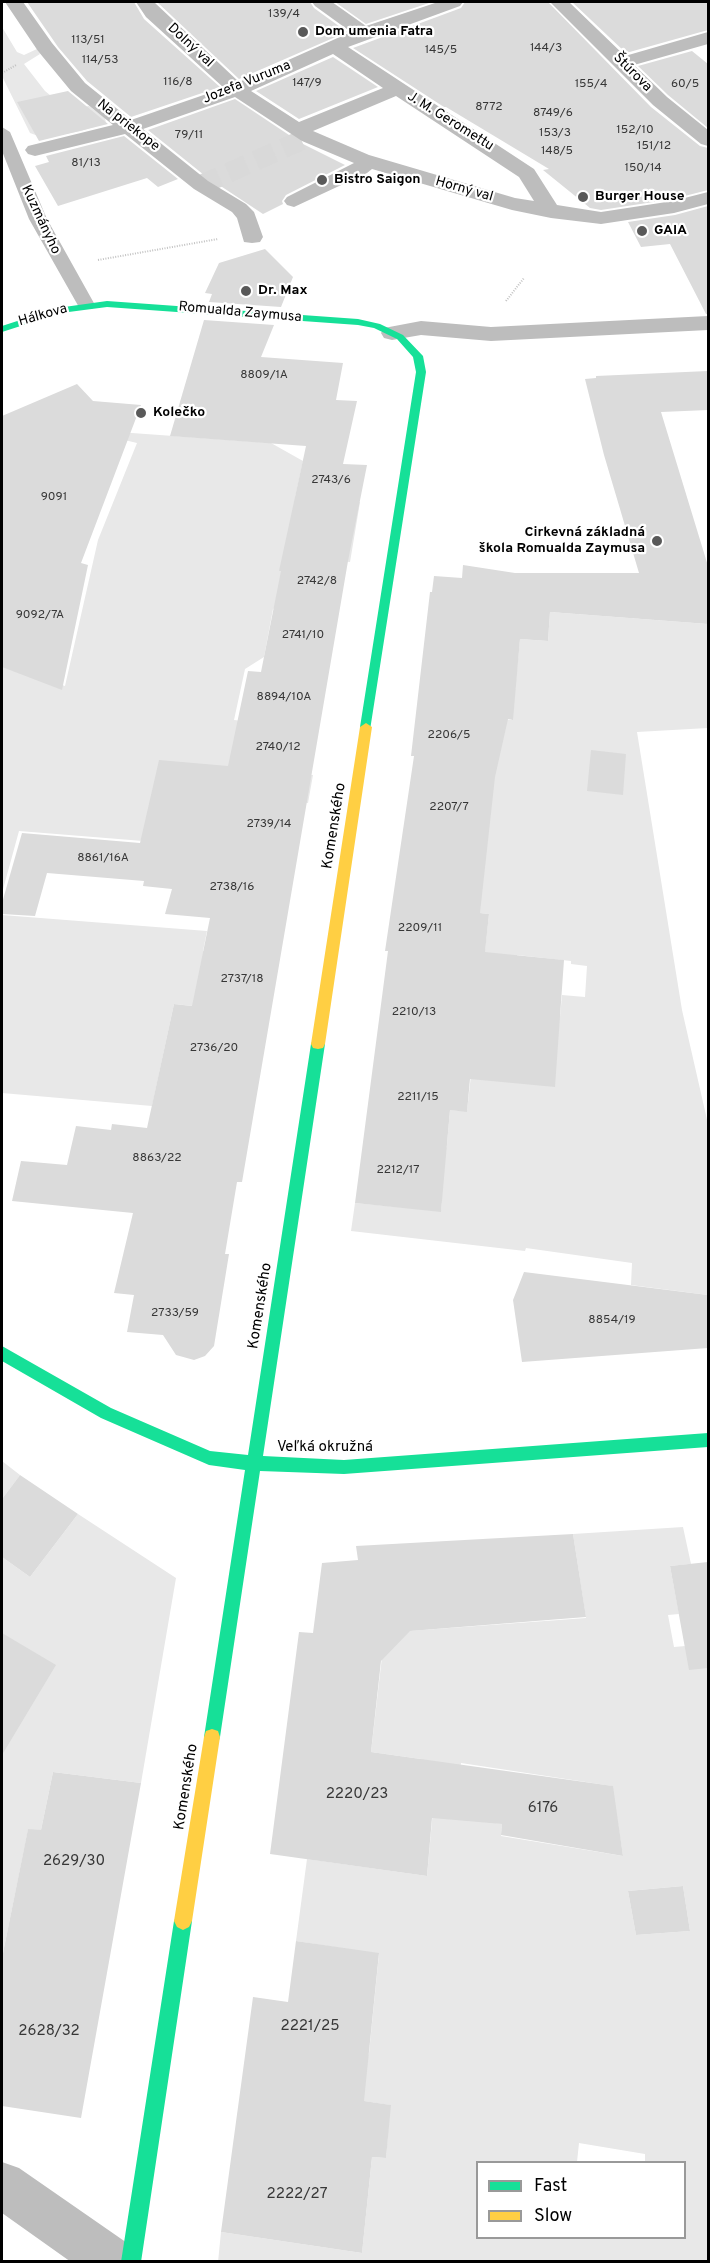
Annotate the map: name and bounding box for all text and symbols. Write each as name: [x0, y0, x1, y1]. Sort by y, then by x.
house number: 139/4: [268, 8, 300, 22]
street label: Dolný val: [163, 20, 217, 72]
place label: Dom umenia Fatra: [315, 24, 433, 40]
marker: Dom umenia Fatra: [296, 25, 310, 39]
house number: 113/51: [71, 34, 105, 48]
house number: 144/3: [530, 42, 562, 56]
house number: 145/5: [425, 44, 457, 58]
street label: Štúrova: [609, 50, 655, 96]
house number: 114/53: [82, 54, 118, 68]
street label: Jozefa Vuruma: [200, 58, 294, 108]
house number: 116/8: [163, 76, 193, 90]
house number: 147/9: [292, 77, 322, 91]
house number: 155/4: [575, 78, 607, 92]
house number: 60/5: [671, 78, 699, 92]
street label: J. M. Geromettu: [404, 89, 496, 155]
street label: Na priekope: [93, 96, 163, 156]
house number: 8772: [475, 101, 503, 115]
house number: 8749/6: [533, 107, 573, 121]
house number: 152/10: [616, 124, 654, 138]
house number: 153/3: [539, 127, 571, 141]
house number: 79/11: [175, 129, 203, 143]
house number: 151/12: [637, 140, 671, 154]
house number: 148/5: [541, 145, 573, 159]
house number: 81/13: [71, 157, 101, 171]
house number: 150/14: [624, 162, 662, 176]
place label: Bistro Saigon: [334, 172, 421, 188]
marker: Bistro Saigon: [315, 173, 329, 187]
street label: Horný val: [433, 174, 495, 206]
street label: Kuzmányho: [17, 183, 63, 257]
place label: Burger House: [595, 189, 684, 205]
marker: Burger House: [576, 190, 590, 204]
place label: GAIA: [654, 223, 687, 239]
marker: GAIA: [635, 224, 649, 238]
place label: Dr. Max: [258, 283, 308, 299]
marker: Dr. Max: [239, 284, 253, 298]
street label: Romualda Zaymusa: [178, 299, 302, 327]
street label: Hálkova: [17, 301, 69, 331]
house number: 8809/1A: [240, 369, 288, 383]
place label: Kolečko: [153, 405, 205, 421]
marker: Kolečko: [134, 406, 148, 420]
house number: 2743/6: [311, 474, 351, 488]
house number: 9091: [41, 491, 67, 505]
place label: Cirkevná základná škola Romualda Zaymusa: [479, 525, 645, 558]
marker: Cirkevná základná škola Romualda Zaymusa: [650, 534, 664, 548]
house number: 2742/8: [297, 575, 337, 589]
house number: 9092/7A: [16, 609, 64, 623]
house number: 2741/10: [282, 629, 324, 643]
house number: 8894/10A: [257, 691, 311, 705]
house number: 2206/5: [428, 729, 470, 743]
house number: 2740/12: [255, 741, 301, 755]
street label: Komenského: [319, 782, 351, 870]
house number: 2207/7: [429, 801, 469, 815]
house number: 2739/14: [246, 818, 292, 832]
house number: 8861/16A: [77, 852, 129, 866]
house number: 2738/16: [209, 881, 255, 895]
house number: 2209/11: [398, 922, 442, 936]
house number: 2737/18: [220, 973, 264, 987]
house number: 2210/13: [392, 1006, 436, 1020]
house number: 2736/20: [190, 1042, 238, 1056]
house number: 2211/15: [397, 1091, 439, 1105]
house number: 8863/22: [132, 1152, 182, 1166]
house number: 2212/17: [376, 1164, 420, 1178]
street label: Komenského: [245, 1262, 277, 1350]
house number: 2733/59: [151, 1307, 199, 1321]
house number: 8854/19: [588, 1314, 636, 1328]
street label: Veľká okružná: [277, 1439, 373, 1457]
street label: Komenského: [171, 1743, 203, 1831]
house number: 2220/23: [326, 1786, 388, 1804]
house number: 6176: [528, 1800, 558, 1818]
house number: 2629/30: [43, 1853, 105, 1871]
house number: 2221/25: [281, 2018, 339, 2036]
house number: 2628/32: [18, 2023, 80, 2041]
legend: [476, 2161, 686, 2239]
text: Fast: [534, 2175, 567, 2198]
house number: 2222/27: [267, 2186, 327, 2204]
text: Slow: [534, 2205, 572, 2228]

